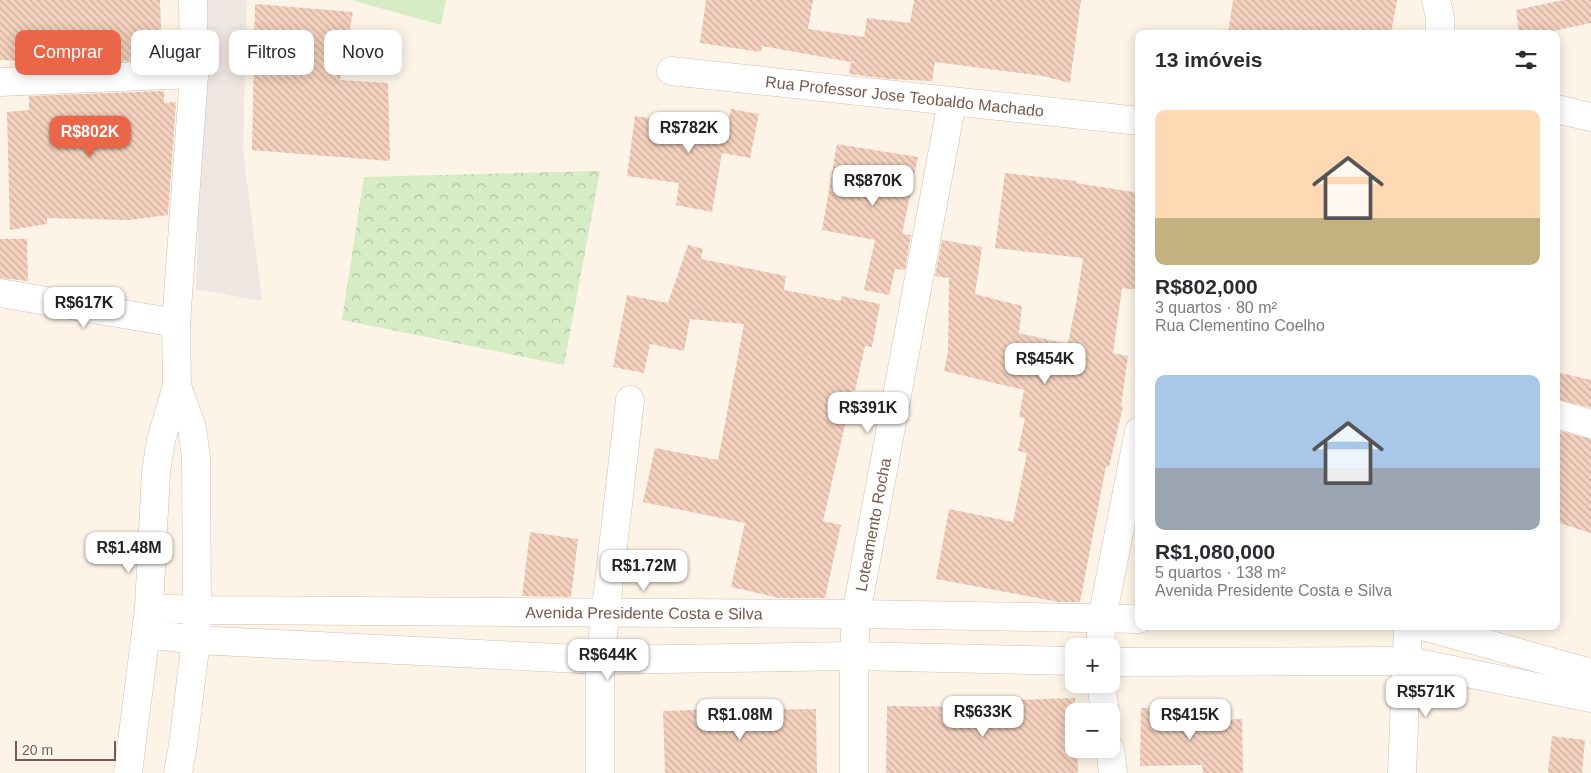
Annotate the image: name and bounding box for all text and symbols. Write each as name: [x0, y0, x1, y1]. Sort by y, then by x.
chip: Comprar: [15, 30, 121, 75]
chip: Alugar: [131, 30, 219, 75]
chip: Filtros: [229, 30, 314, 75]
chip: Novo: [324, 30, 402, 75]
icon: filters: [1512, 46, 1540, 74]
text: 13 imóveis: [1155, 48, 1262, 71]
street label: Rua Professor Jose Teobaldo Machado: [764, 73, 1045, 120]
pin: R$782K: [648, 112, 730, 154]
pin: R$802K: [49, 116, 131, 158]
text: R$782K: [660, 119, 718, 136]
text: R$802K: [61, 123, 119, 140]
icon: home: [1303, 143, 1393, 233]
pin: R$870K: [832, 164, 914, 207]
text: R$870K: [844, 172, 902, 189]
text: R$802,000: [1155, 275, 1258, 298]
pin: R$617K: [43, 286, 125, 329]
text: R$617K: [55, 294, 113, 311]
text: 3 quartos · 80 m²: [1155, 299, 1277, 316]
text: Rua Clementino Coelho: [1155, 317, 1325, 334]
pin: R$454K: [1004, 342, 1086, 385]
text: R$454K: [1016, 350, 1074, 367]
pin: R$391K: [827, 392, 909, 434]
text: R$391K: [839, 399, 897, 416]
icon: home: [1303, 408, 1393, 498]
street label: Loteamento Rocha: [852, 457, 894, 593]
pin: R$1.48M: [83, 532, 175, 574]
text: R$1.48M: [97, 539, 161, 556]
text: R$1,080,000: [1155, 540, 1275, 563]
pin: R$1.72M: [598, 550, 690, 592]
text: R$1.72M: [612, 557, 676, 574]
text: 5 quartos · 138 m²: [1155, 564, 1286, 581]
text: Avenida Presidente Costa e Silva: [1155, 582, 1392, 599]
street label: Avenida Presidente Costa e Silva: [525, 604, 763, 622]
pin: R$644K: [567, 638, 649, 681]
map controls: [1065, 638, 1120, 758]
button: +: [1065, 638, 1120, 693]
text: R$644K: [579, 646, 637, 663]
pin: R$571K: [1385, 676, 1467, 718]
text: R$571K: [1397, 683, 1455, 700]
pin: R$633K: [942, 696, 1024, 738]
pin: R$1.08M: [694, 698, 786, 741]
pin: R$415K: [1149, 698, 1231, 741]
text: R$633K: [954, 703, 1012, 720]
button: −: [1065, 703, 1120, 758]
text: R$1.08M: [708, 706, 772, 723]
text: R$415K: [1161, 706, 1219, 723]
scale bar: [15, 738, 116, 761]
text: 20 m: [22, 742, 53, 758]

